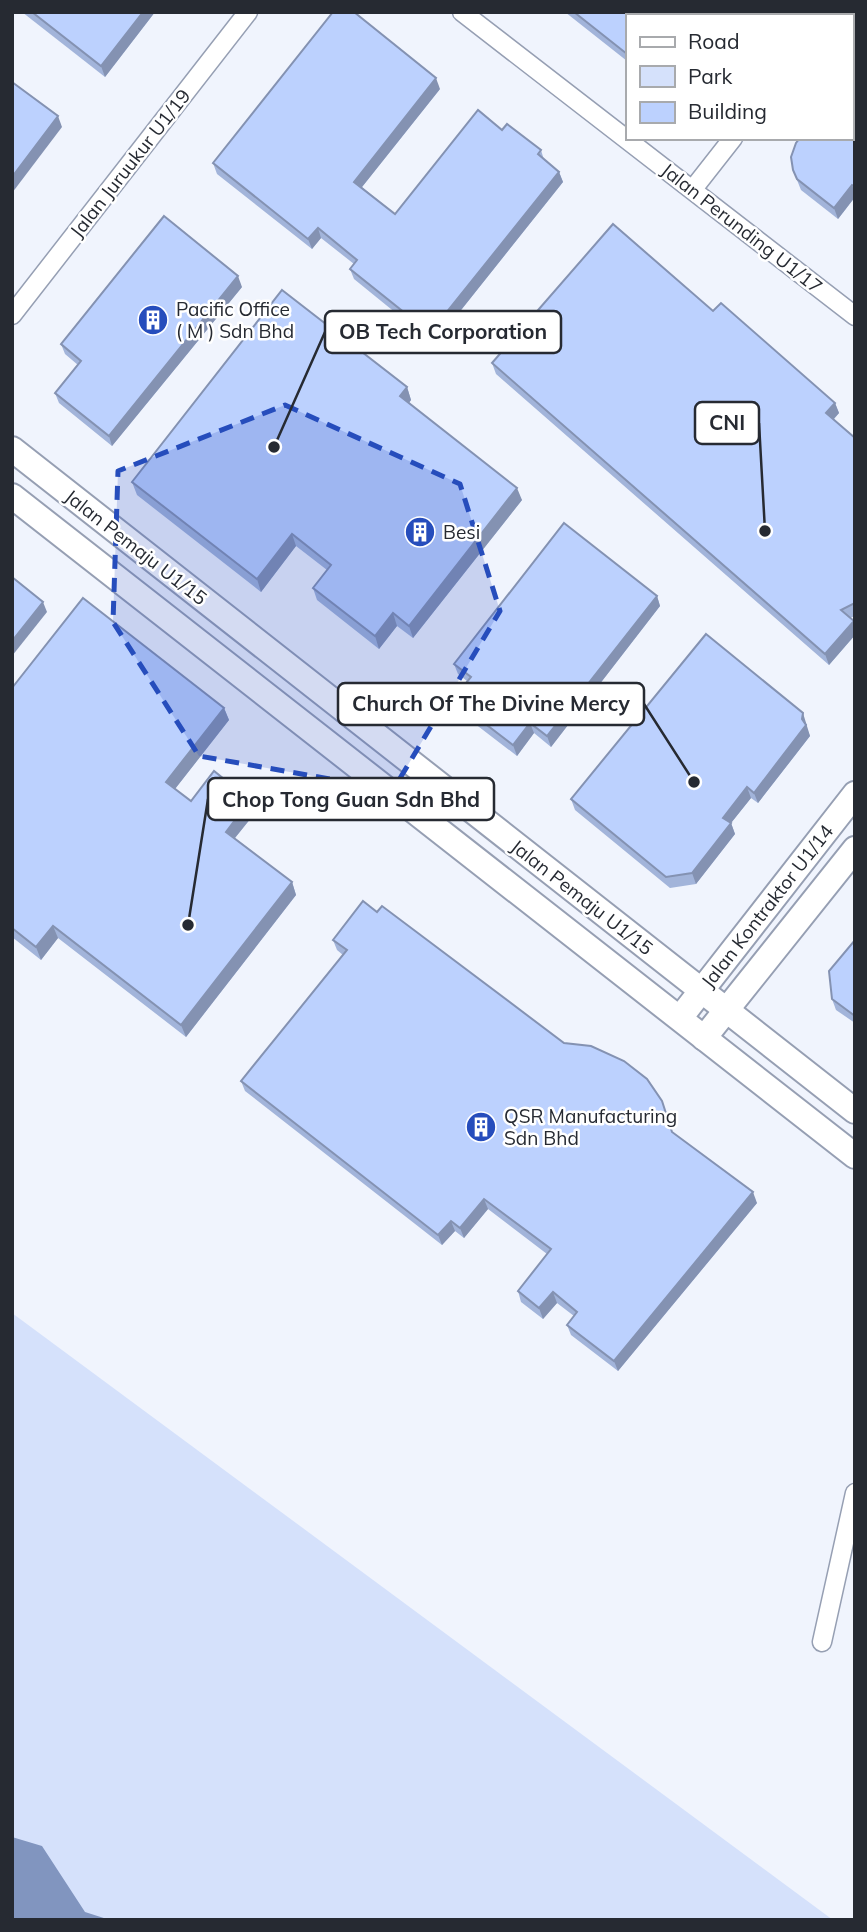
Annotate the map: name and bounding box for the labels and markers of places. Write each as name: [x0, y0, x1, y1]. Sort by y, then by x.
place label: Pacific Office ( M ) Sdn Bhd: [176, 297, 294, 343]
building icon: Pacific Office ( M ) Sdn Bhd: [136, 303, 170, 337]
callout: OB Tech Corporation: [325, 311, 561, 353]
callout: CNI: [695, 402, 759, 444]
building icon: Besi: [403, 515, 437, 549]
place label: Besi: [443, 520, 480, 544]
callout: Church Of The Divine Mercy: [338, 683, 644, 725]
callout: Chop Tong Guan Sdn Bhd: [208, 778, 494, 820]
place label: QSR Manufacturing Sdn Bhd: [504, 1104, 677, 1150]
building icon: QSR Manufacturing Sdn Bhd: [464, 1110, 498, 1144]

